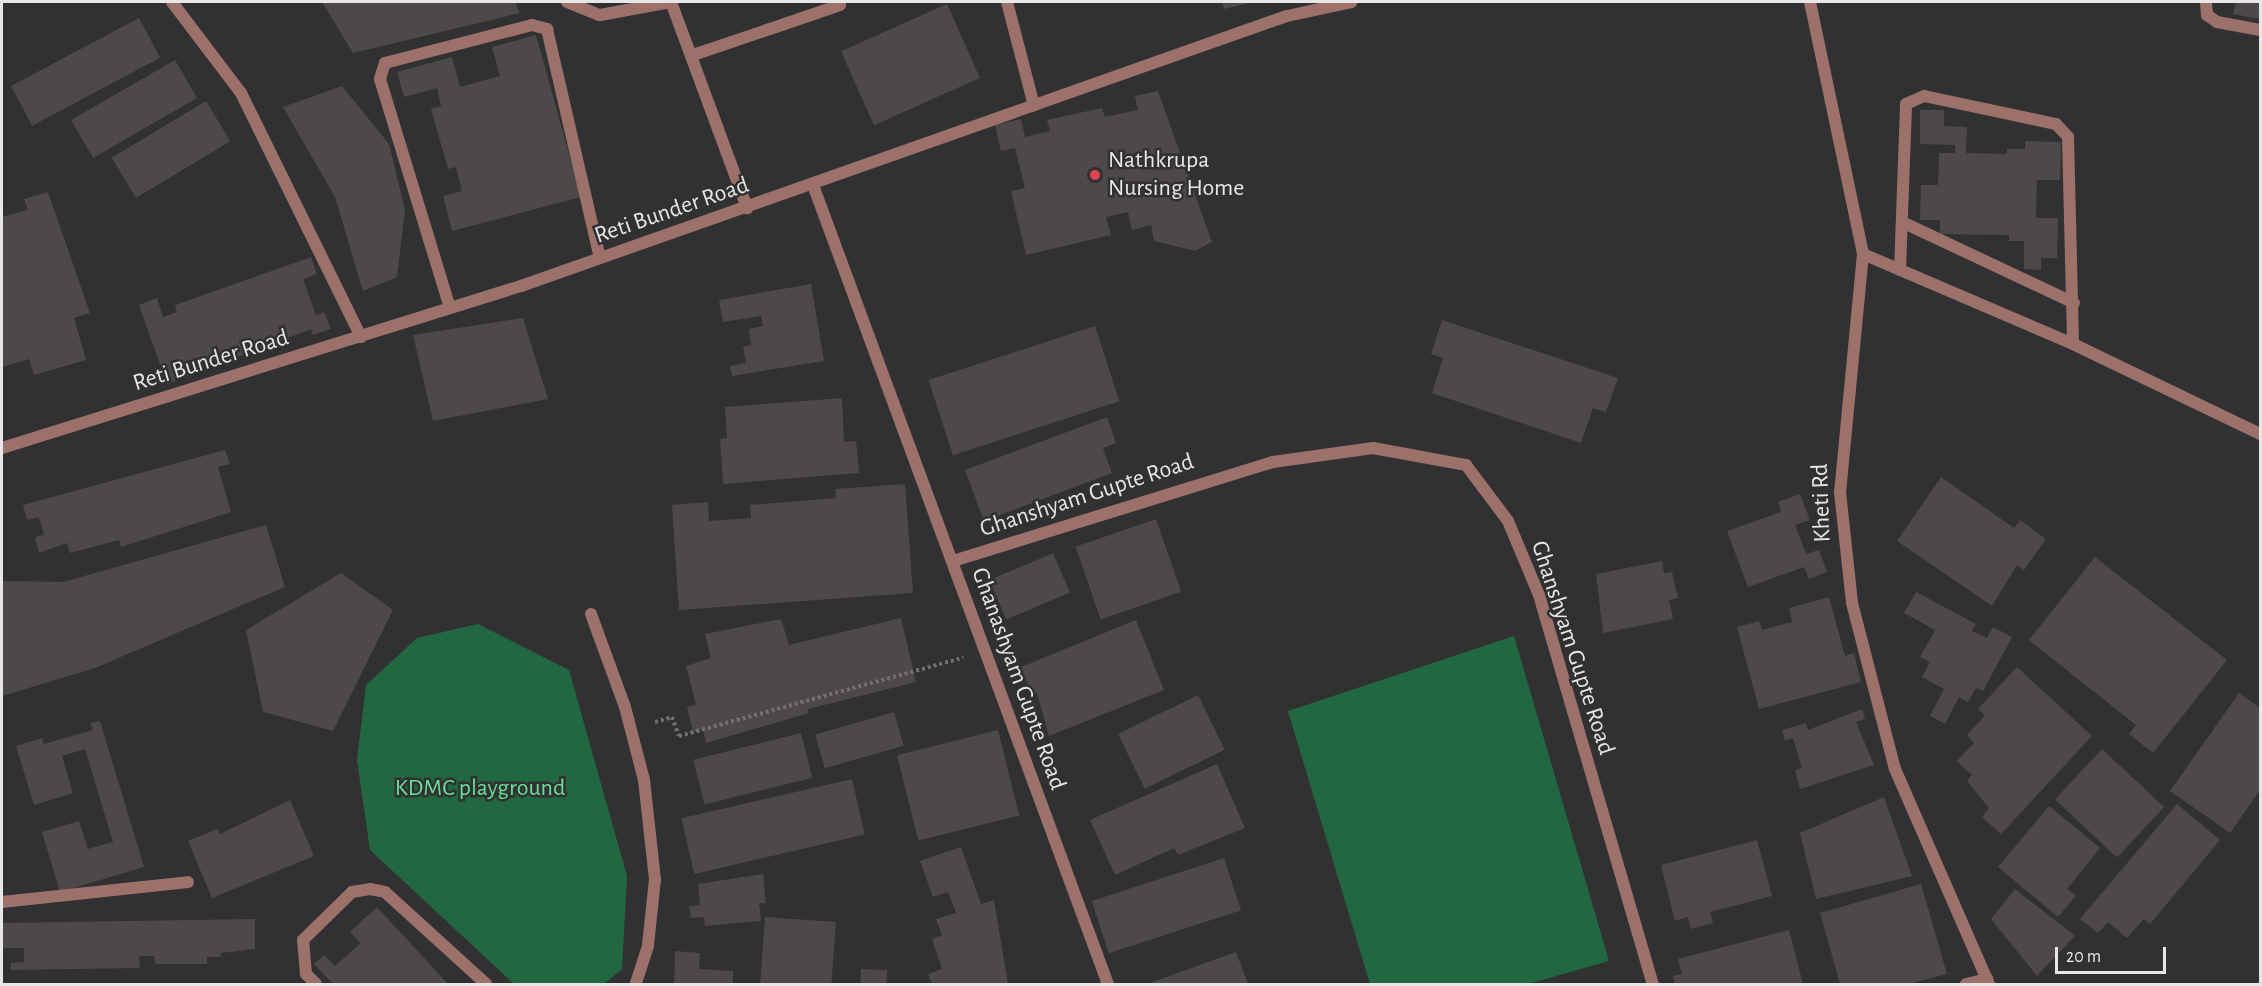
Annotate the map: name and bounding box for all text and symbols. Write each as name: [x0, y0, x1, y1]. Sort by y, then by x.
place label: Nathkrupa Nursing Home: [1108, 147, 1244, 203]
marker: Nathkrupa Nursing Home: [1086, 166, 1104, 184]
street label: Reti Bunder Road: [591, 171, 753, 251]
street label: Reti Bunder Road: [130, 324, 292, 398]
street label: Ghanshyam Gupte Road: [976, 448, 1198, 544]
street label: Kheti Rd: [1806, 463, 1838, 543]
street label: Ghanshyam Gupte Road: [1524, 537, 1620, 759]
street label: Ghanashyam Gupte Road: [964, 564, 1072, 794]
park label: KDMC playground: [395, 775, 565, 803]
scale bar: [2058, 935, 2169, 973]
text: 20 m: [2066, 948, 2101, 966]

